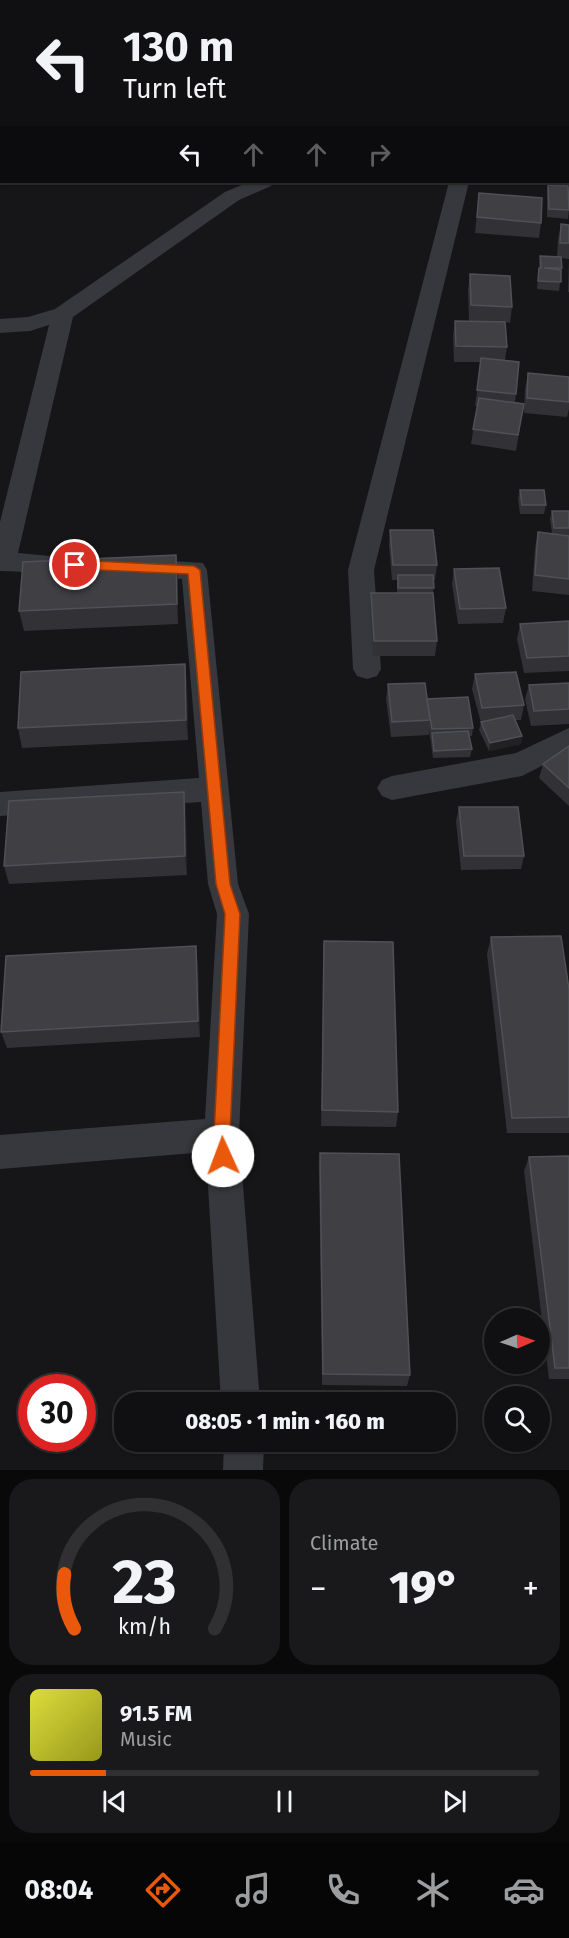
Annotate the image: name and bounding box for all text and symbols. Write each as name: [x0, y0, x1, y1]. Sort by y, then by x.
text: 130 m: [123, 22, 234, 72]
icon: left: [24, 24, 102, 102]
text: Turn left: [123, 73, 226, 105]
icon: left: [174, 138, 207, 171]
icon: ahead: [237, 138, 270, 171]
icon: ahead: [300, 138, 333, 171]
icon: right: [363, 138, 396, 171]
pin: [49, 539, 100, 590]
icon: arrive: [58, 548, 91, 581]
position arrow: [191, 1124, 255, 1188]
north arrow: [484, 1308, 550, 1374]
map controls: [484, 1308, 550, 1452]
speed limit sign: 30: [18, 1374, 96, 1452]
button: search: [484, 1386, 550, 1452]
text: 08:05 · 1 min · 160 m: [185, 1408, 385, 1435]
text: Climate: [310, 1531, 378, 1555]
text: 23: [112, 1545, 177, 1620]
text: 19°: [389, 1561, 460, 1615]
text: −: [310, 1569, 327, 1609]
text: +: [523, 1569, 539, 1609]
text: km/h: [118, 1614, 171, 1640]
text: 91.5 FM: [120, 1700, 192, 1727]
text: Music: [120, 1727, 172, 1751]
icon: previous: [98, 1785, 131, 1818]
icon: pause: [268, 1785, 301, 1818]
icon: next: [438, 1785, 471, 1818]
icon: directions: [142, 1869, 184, 1911]
icon: music: [232, 1869, 274, 1911]
icon: phone: [322, 1869, 364, 1911]
icon: climate: [412, 1869, 454, 1911]
icon: car: [503, 1869, 545, 1911]
text: 08:04: [24, 1874, 93, 1906]

